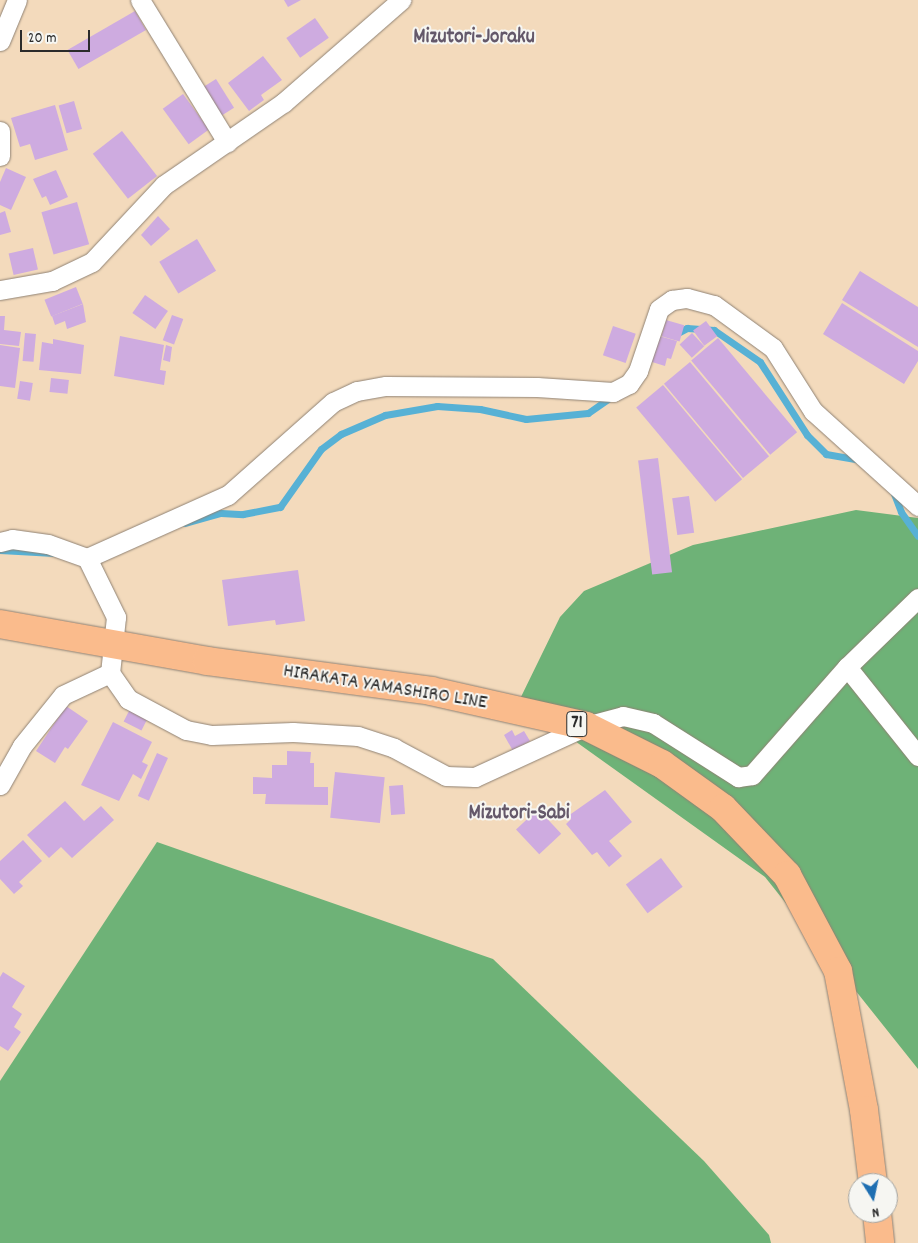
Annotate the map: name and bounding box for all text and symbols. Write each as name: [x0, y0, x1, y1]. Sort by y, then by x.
scale bar: [22, 20, 92, 52]
district label: Mizutori-Joraku: [413, 25, 535, 51]
text: 20 m: [28, 28, 56, 50]
street label: HIRAKATA YAMASHIRO LINE: [281, 660, 489, 716]
road number: 71: [566, 708, 588, 741]
district label: Mizutori-Sabi: [468, 801, 570, 827]
north arrow: [848, 1173, 898, 1223]
text: N: [870, 1201, 881, 1222]

